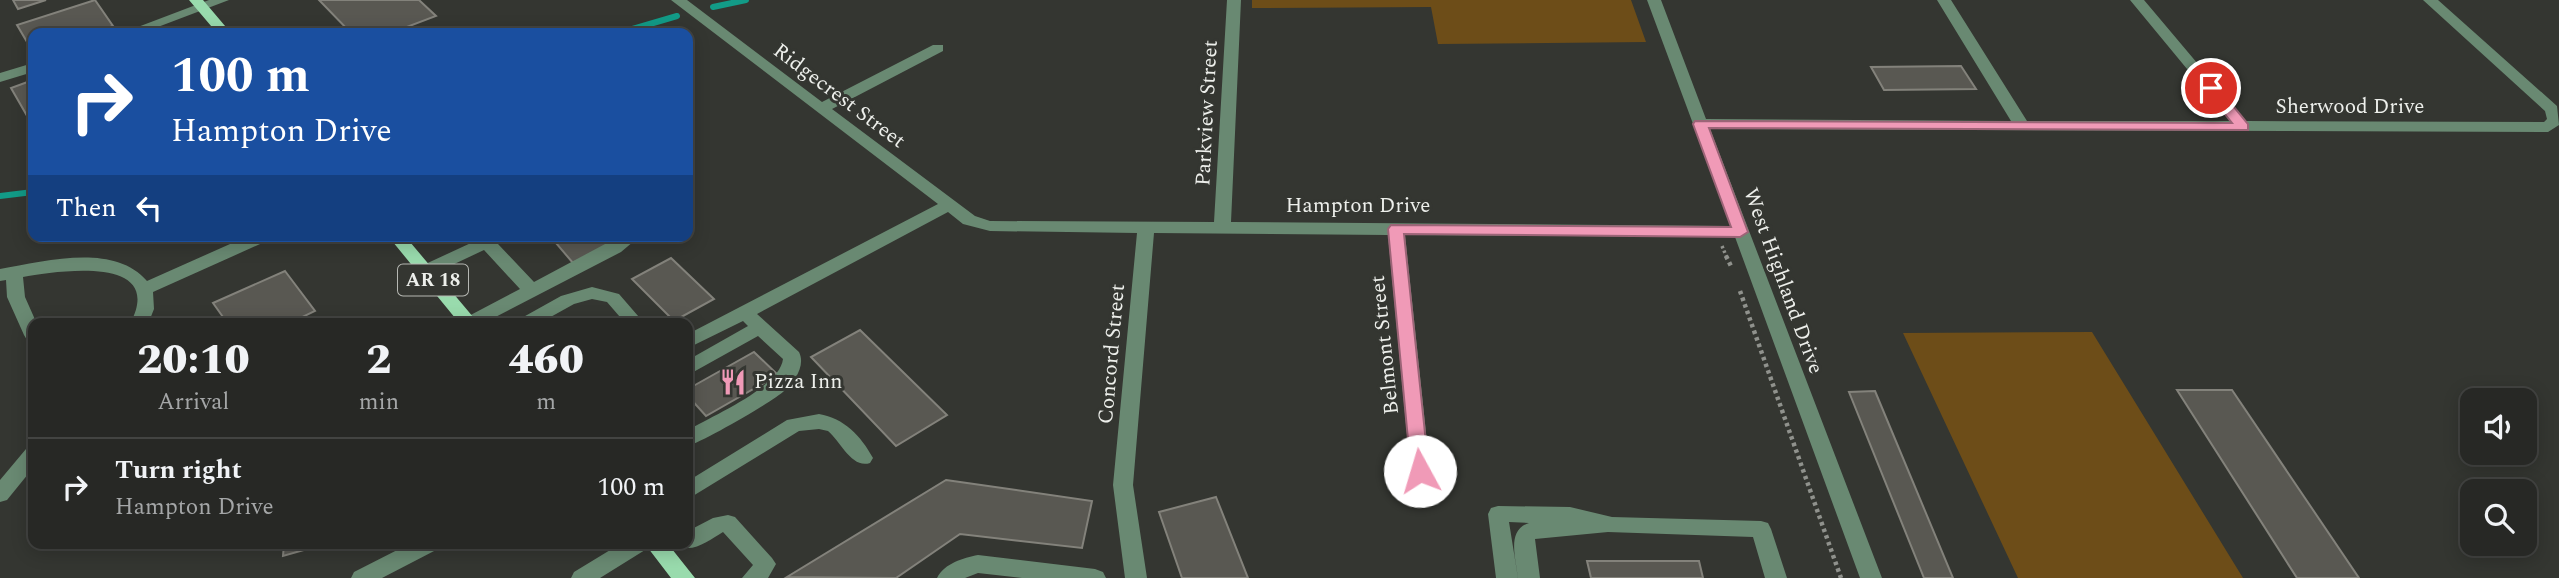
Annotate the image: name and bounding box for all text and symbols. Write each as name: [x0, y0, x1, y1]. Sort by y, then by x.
street label: Ridgecrest Street: [766, 35, 912, 157]
text: 100 m: [171, 39, 310, 114]
street label: Parkview Street: [1187, 39, 1227, 187]
icon: right: [56, 56, 147, 147]
pin: [2181, 58, 2241, 118]
icon: arrive: [2192, 69, 2230, 107]
street label: Sherwood Drive: [2276, 91, 2425, 123]
text: Hampton Drive: [171, 107, 392, 156]
street label: West Highland Drive: [1734, 183, 1832, 379]
text: Then: [56, 188, 116, 228]
icon: left: [130, 189, 168, 227]
street label: Hampton Drive: [1286, 190, 1430, 222]
road number: AR 18: [398, 264, 468, 296]
street label: Belmont Street: [1362, 274, 1408, 416]
street label: Concord Street: [1090, 283, 1134, 425]
text: 20:10: [137, 329, 250, 392]
text: 2: [366, 329, 392, 392]
text: 460: [508, 329, 584, 392]
place label: Pizza Inn: [754, 366, 842, 398]
restaurant icon: Pizza Inn: [718, 367, 748, 397]
text: Arrival: [158, 385, 229, 420]
text: min: [359, 385, 399, 420]
text: m: [536, 385, 556, 420]
map controls: [2460, 388, 2537, 556]
button: sound: [2460, 388, 2537, 465]
position arrow: [1383, 434, 1457, 508]
text: Turn right: [115, 450, 242, 490]
text: 100 m: [597, 467, 665, 507]
icon: right: [56, 468, 94, 506]
button: search: [2460, 479, 2537, 556]
text: Hampton Drive: [115, 490, 274, 525]

